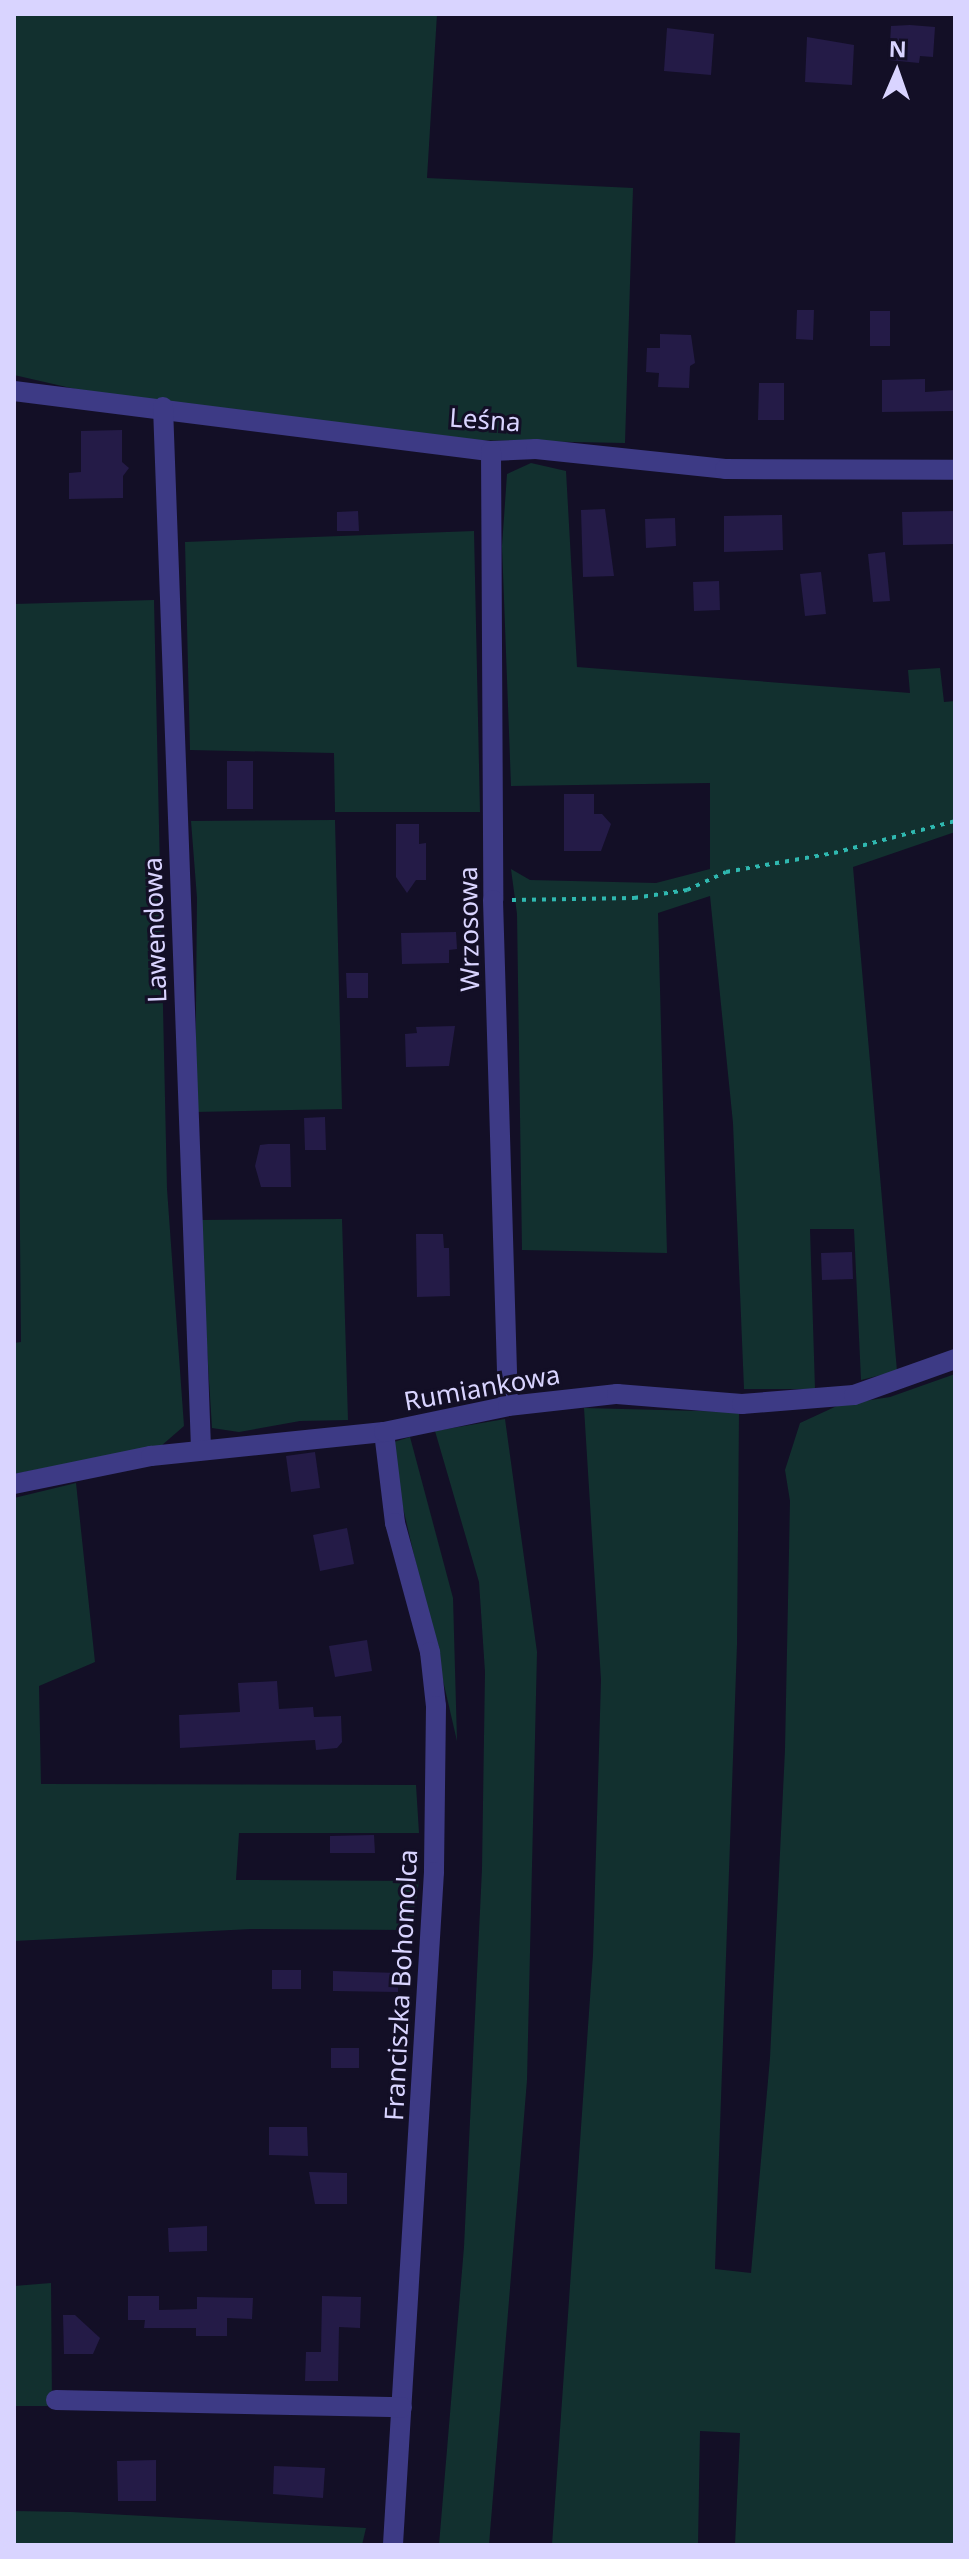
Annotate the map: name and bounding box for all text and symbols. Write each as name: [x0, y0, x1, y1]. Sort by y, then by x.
north arrow: [857, 32, 937, 112]
text: N: [888, 33, 907, 63]
street label: Leśna: [448, 402, 522, 438]
street label: Lawendowa: [137, 857, 173, 1003]
street label: Wrzosowa: [452, 866, 486, 992]
street label: Rumiankowa: [401, 1359, 563, 1417]
street label: Franciszka Bohomolca: [378, 1849, 424, 2121]

